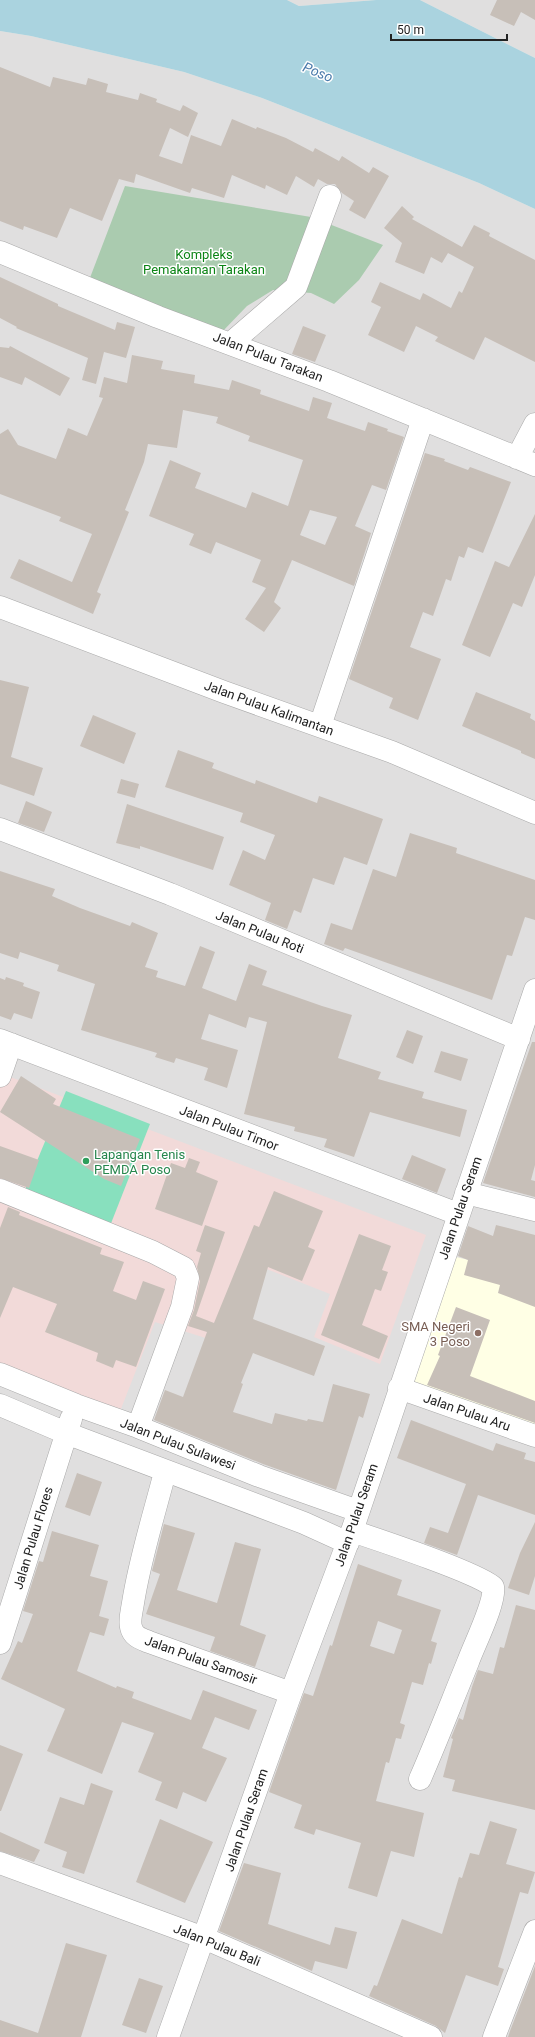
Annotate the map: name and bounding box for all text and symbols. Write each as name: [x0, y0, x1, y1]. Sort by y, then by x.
scale bar: [391, 16, 507, 42]
text: 50 m: [397, 23, 424, 37]
water label: Poso: [301, 59, 336, 85]
park label: Kompleks Pemakaman Tarakan: [143, 247, 265, 277]
street label: Jalan Pulau Tarakan: [211, 329, 325, 385]
street label: Jalan Pulau Kalimantan: [202, 678, 336, 738]
street label: Jalan Pulau Roti: [214, 907, 306, 957]
street label: Jalan Pulau Timor: [177, 1102, 281, 1154]
place label: Lapangan Tenis PEMDA Poso: [94, 1147, 186, 1177]
street label: Jalan Pulau Seram: [435, 1154, 485, 1262]
marker: Lapangan Tenis PEMDA Poso: [81, 1156, 91, 1166]
place label: SMA Negeri 3 Poso: [401, 1319, 470, 1349]
marker: SMA Negeri 3 Poso: [473, 1328, 483, 1338]
street label: Jalan Pulau Aru: [422, 1390, 512, 1434]
street label: Jalan Pulau Sulawesi: [118, 1415, 238, 1473]
street label: Jalan Pulau Seram: [331, 1461, 381, 1569]
street label: Jalan Pulau Flores: [10, 1485, 56, 1591]
street label: Jalan Pulau Samosir: [143, 1633, 260, 1688]
street label: Jalan Pulau Seram: [221, 1766, 271, 1874]
street label: Jalan Pulau Bali: [171, 1921, 263, 1969]

